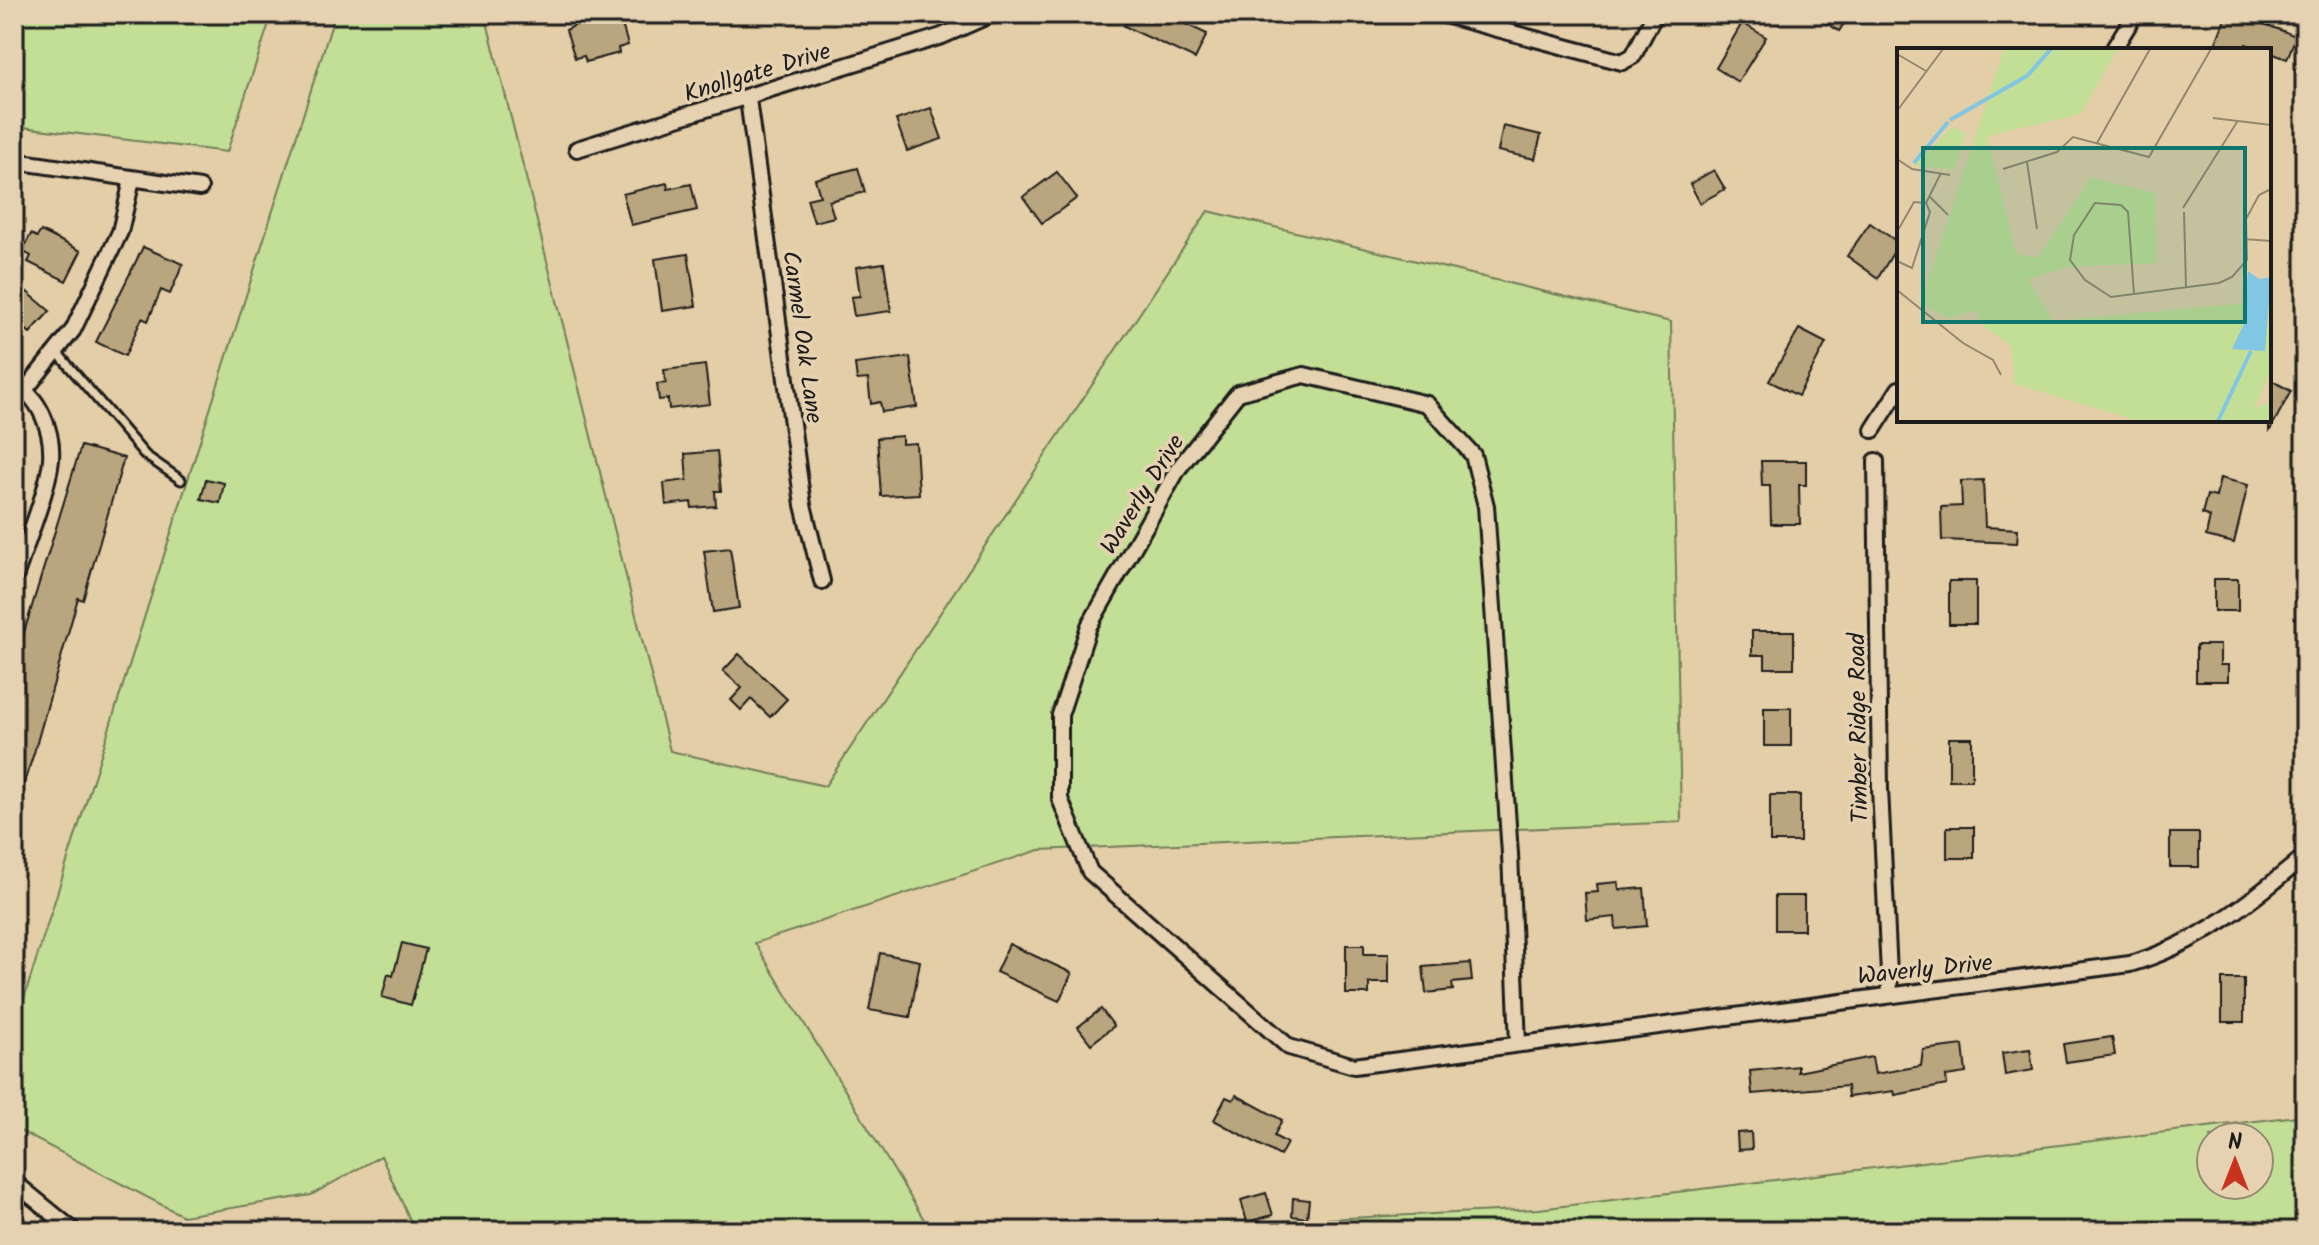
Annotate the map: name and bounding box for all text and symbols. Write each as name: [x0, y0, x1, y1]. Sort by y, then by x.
street label: Knollgate Drive: [679, 33, 836, 114]
inset map: [1897, 48, 2271, 422]
street label: Carmel Oak Lane: [770, 248, 833, 426]
street label: Waverly Drive: [1091, 427, 1196, 563]
street label: Timber Ridge Road: [1838, 631, 1881, 823]
street label: Waverly Drive: [1856, 944, 1995, 997]
north arrow: [2195, 1121, 2275, 1201]
text: N: [2228, 1126, 2242, 1161]

